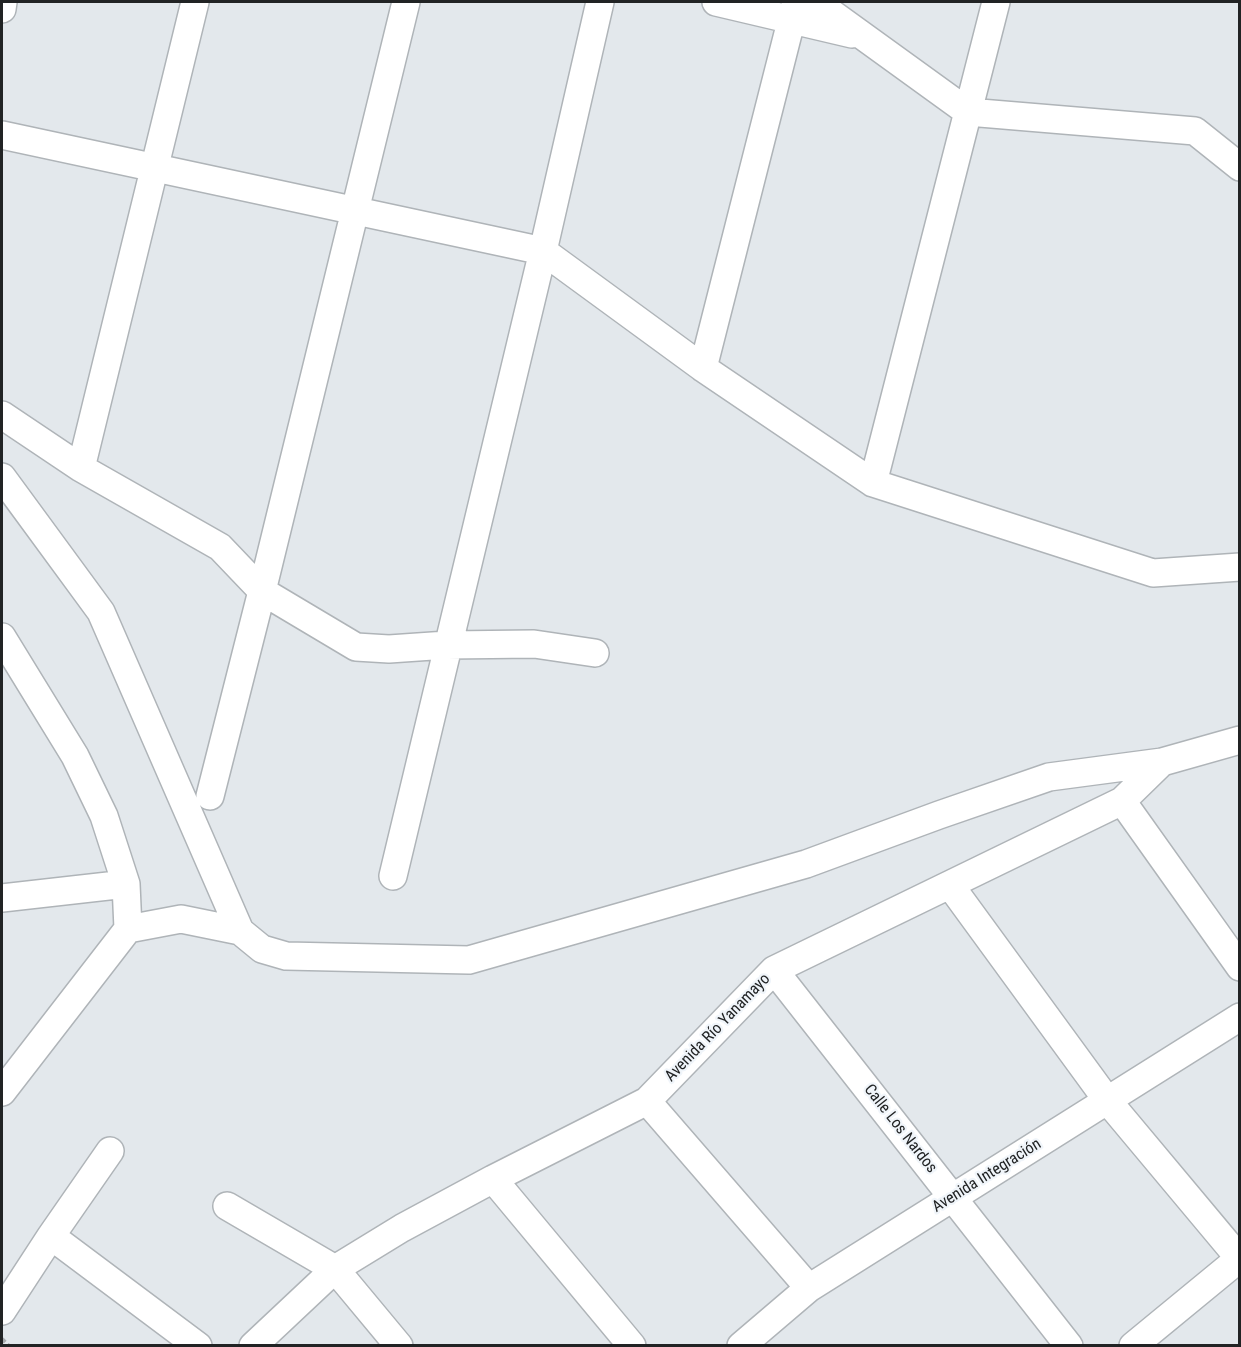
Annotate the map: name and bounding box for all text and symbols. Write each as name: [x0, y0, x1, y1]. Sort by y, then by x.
street label: Avenida Río Yanamayo: [661, 970, 775, 1086]
street label: Calle Los Nardos: [859, 1081, 941, 1177]
street label: Avenida Integración: [929, 1135, 1045, 1217]

